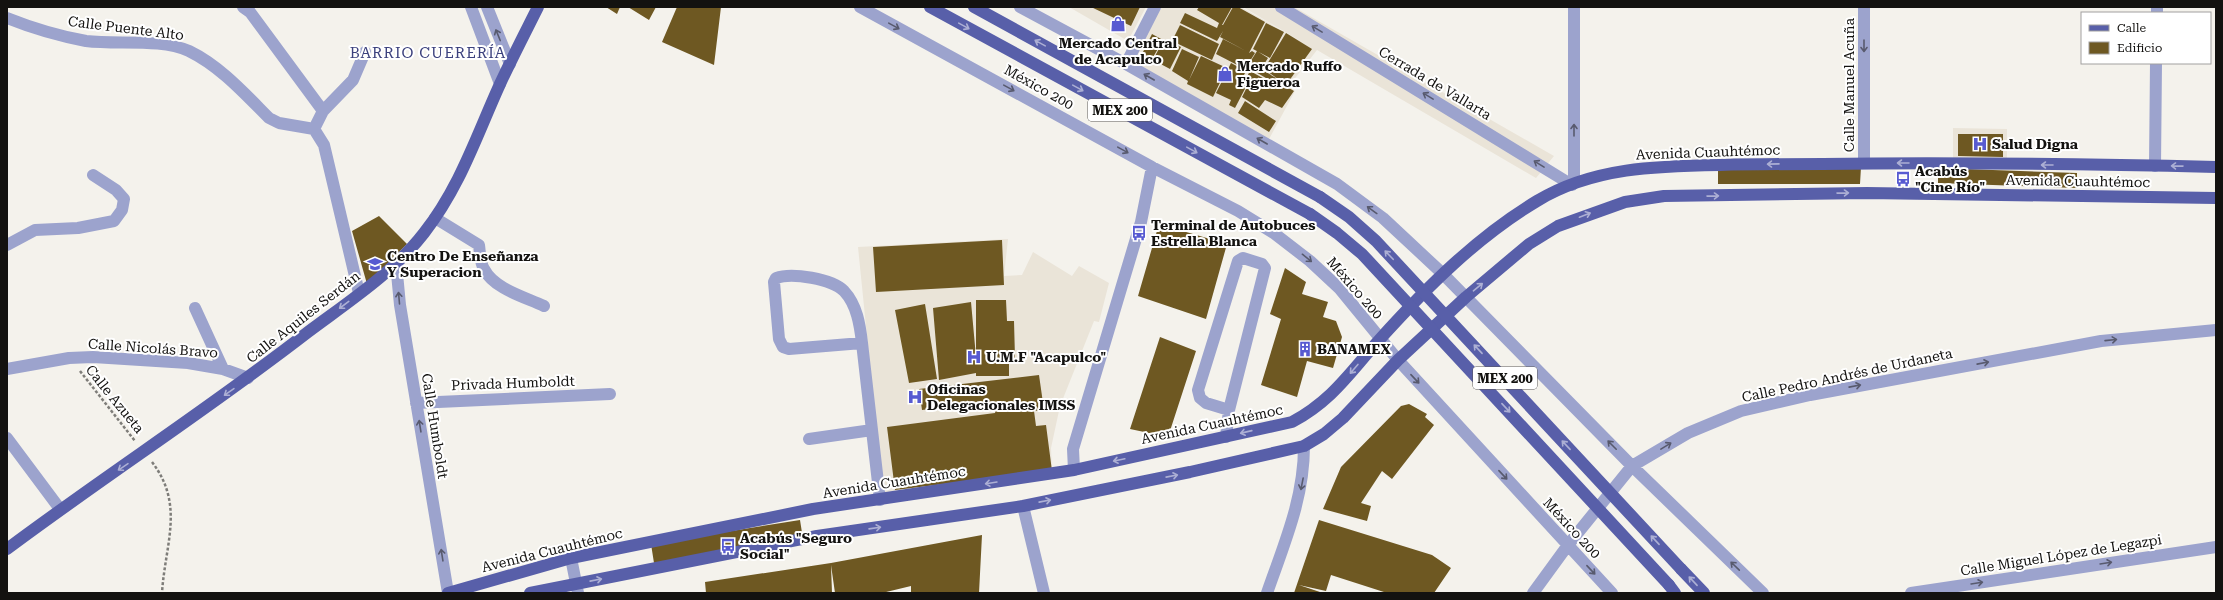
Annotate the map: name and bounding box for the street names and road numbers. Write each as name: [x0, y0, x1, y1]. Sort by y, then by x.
street label: Calle Puente Alto: [67, 13, 185, 43]
street label: Calle Manuel Acuña: [1841, 17, 1857, 152]
street label: Cerrada de Vallarta: [1376, 43, 1494, 123]
street label: México 200: [1002, 61, 1077, 113]
road number: MEX 200: [1088, 99, 1152, 121]
street label: Avenida Cuauhtémoc: [1635, 141, 1781, 163]
street label: Avenida Cuauhtémoc: [2006, 172, 2151, 190]
street label: México 200: [1324, 254, 1386, 322]
street label: Calle Aquiles Serdán: [243, 268, 363, 366]
street label: Calle Nicolás Bravo: [87, 335, 219, 361]
street label: Calle Pedro Andrés de Urdaneta: [1740, 345, 1954, 405]
street label: Calle Azueta: [83, 362, 148, 437]
road number: MEX 200: [1473, 367, 1537, 389]
street label: Calle Humboldt: [419, 372, 451, 480]
street label: Privada Humboldt: [451, 373, 575, 393]
street label: Avenida Cuauhtémoc: [1140, 401, 1285, 447]
street label: Avenida Cuauhtémoc: [821, 463, 967, 501]
street label: México 200: [1540, 494, 1604, 562]
street label: Avenida Cuauhtémoc: [480, 525, 624, 575]
street label: Calle Miguel López de Legazpi: [1959, 531, 2163, 579]

